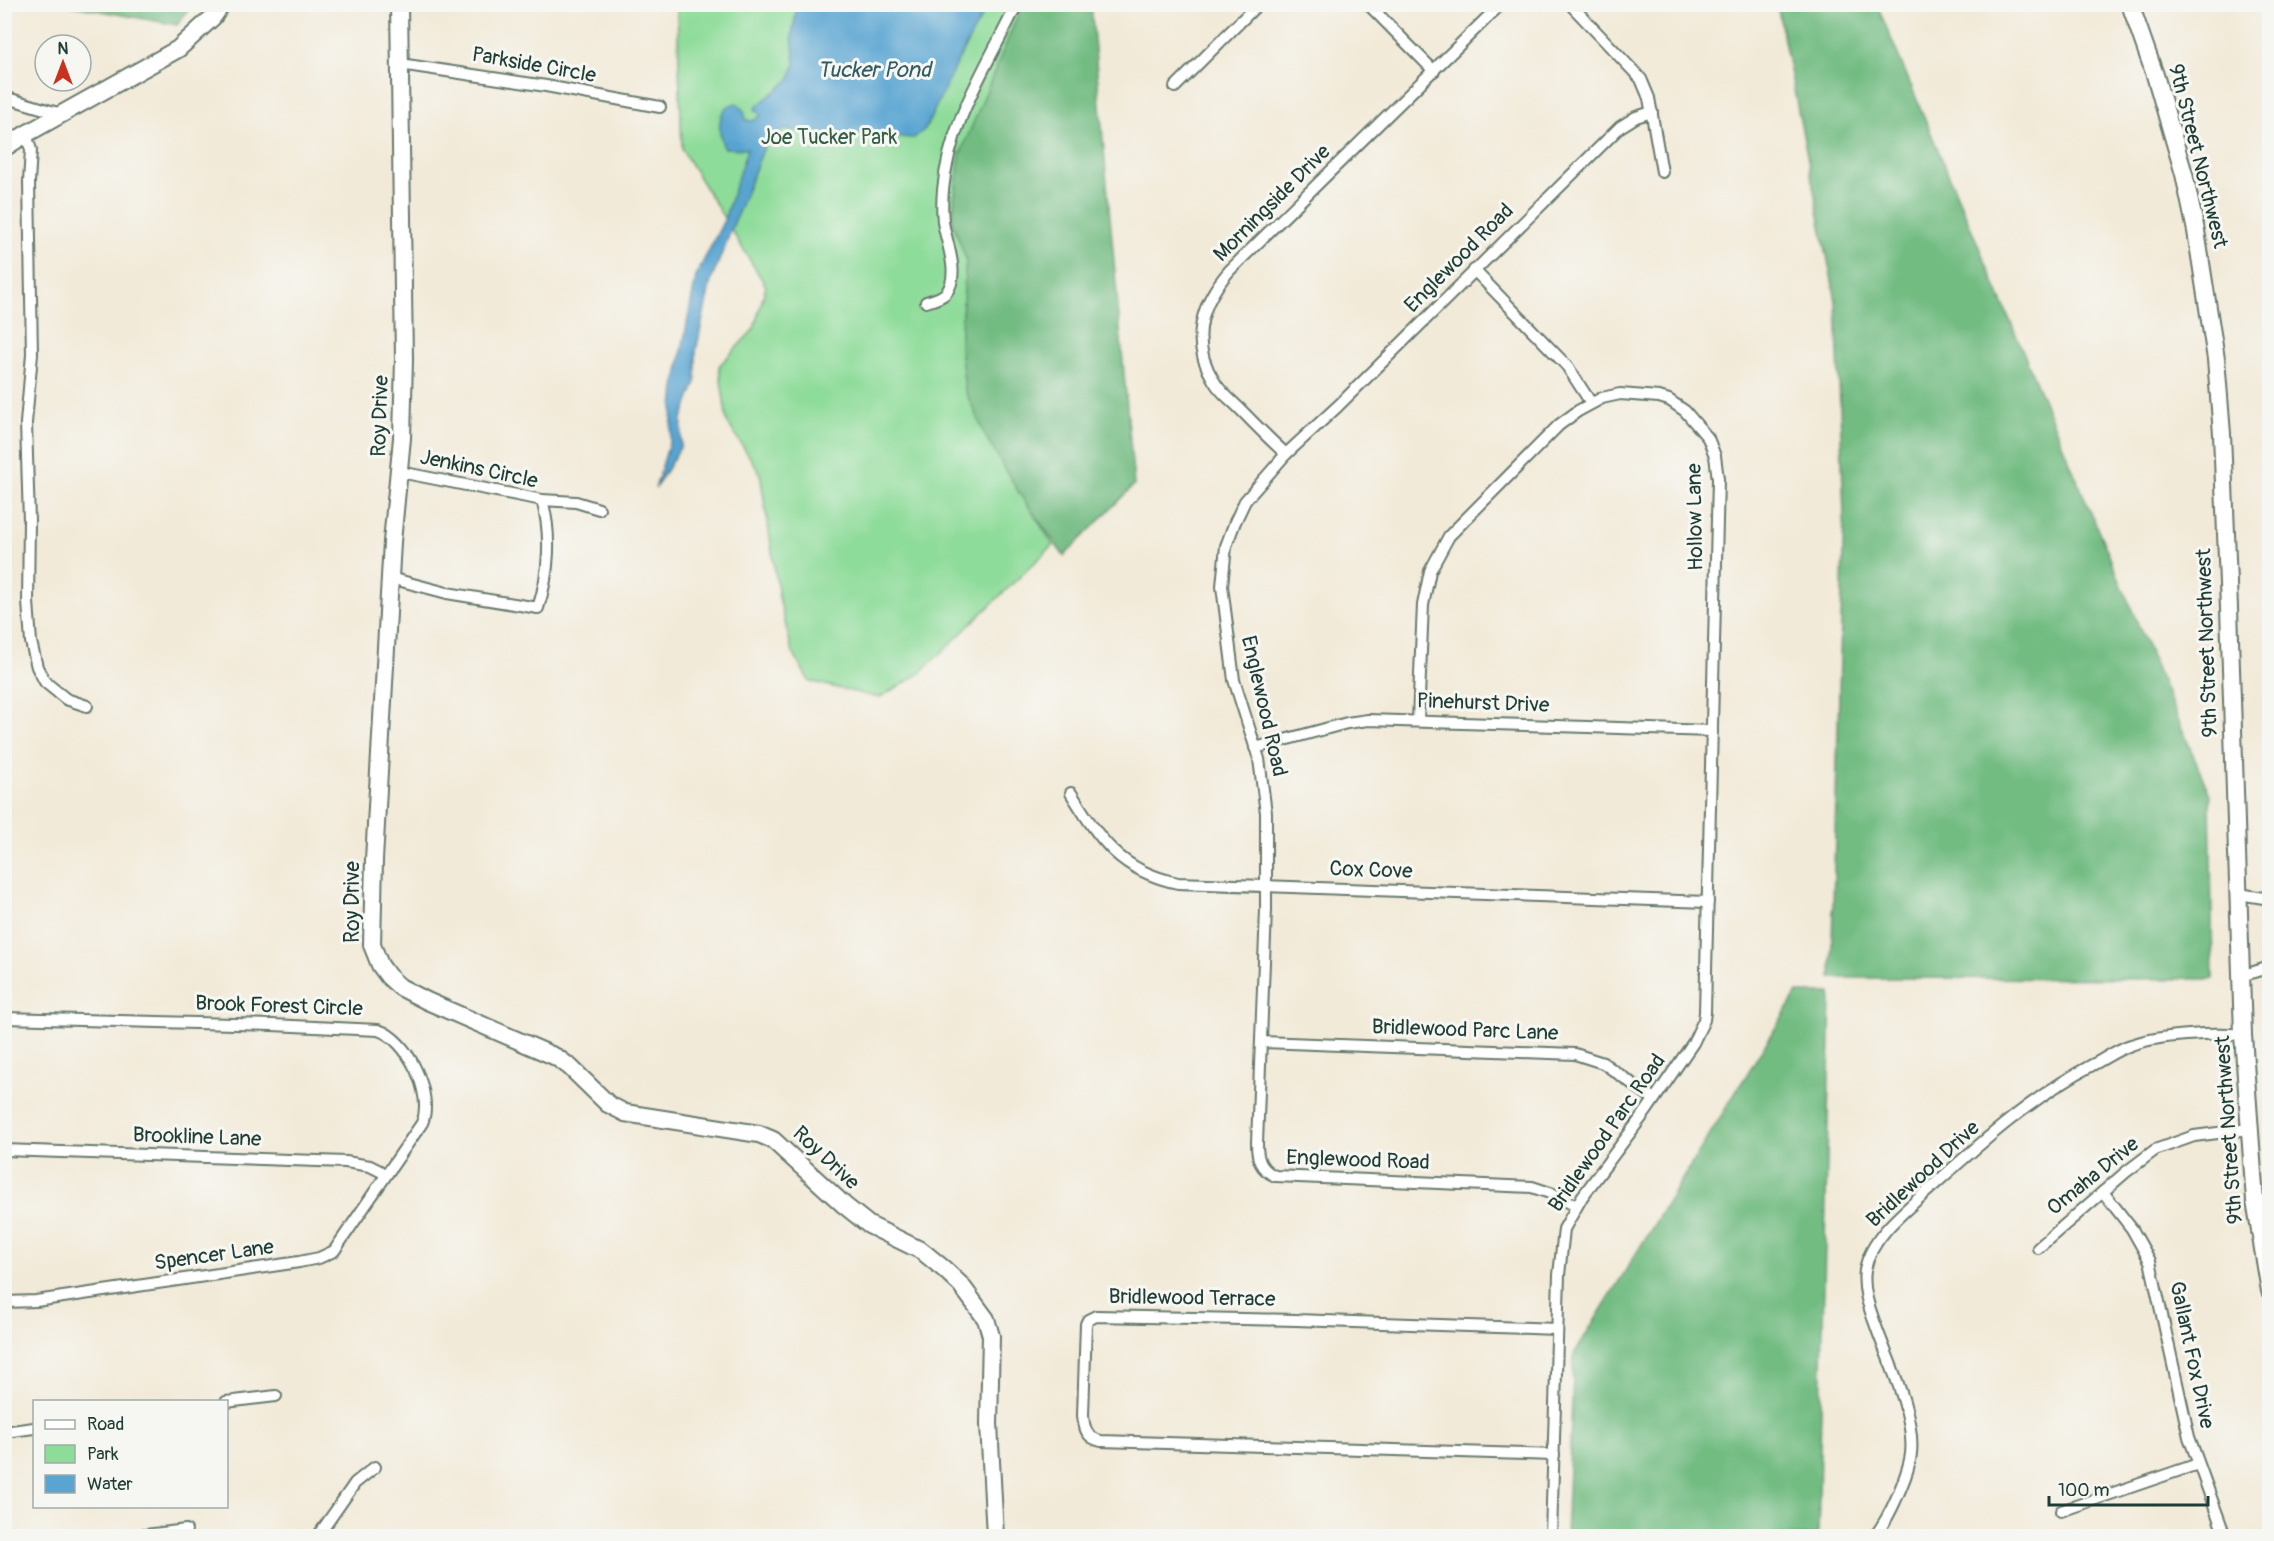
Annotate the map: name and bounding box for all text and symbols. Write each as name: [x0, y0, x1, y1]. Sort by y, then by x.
north arrow: [33, 33, 93, 93]
text: N: [58, 39, 69, 59]
street label: Parkside Circle: [470, 41, 599, 89]
water label: Tucker Pond: [817, 56, 934, 84]
street label: 9th Street Northwest: [2162, 61, 2234, 251]
park label: Joe Tucker Park: [761, 124, 897, 151]
street label: Morningside Drive: [1208, 138, 1337, 267]
street label: Englewood Road: [1399, 198, 1519, 318]
street label: Roy Drive: [365, 374, 395, 457]
street label: Jenkins Circle: [418, 443, 541, 495]
street label: Hollow Lane: [1681, 462, 1709, 571]
street label: 9th Street Northwest: [2190, 548, 2224, 738]
street label: Englewood Road: [1235, 633, 1293, 779]
street label: Pinehurst Drive: [1416, 687, 1550, 719]
street label: Cox Cove: [1329, 855, 1414, 885]
street label: Roy Drive: [339, 860, 366, 943]
street label: Brook Forest Circle: [195, 990, 364, 1022]
street label: Bridlewood Parc Lane: [1371, 1013, 1559, 1047]
street label: 9th Street Northwest: [2209, 1034, 2249, 1225]
street label: Bridlewood Parc Road: [1542, 1049, 1672, 1217]
street label: Bridlewood Drive: [1861, 1114, 1986, 1233]
street label: Roy Drive: [787, 1120, 866, 1196]
street label: Brookline Lane: [132, 1121, 262, 1153]
street label: Omaha Drive: [2041, 1130, 2145, 1221]
street label: Englewood Road: [1286, 1144, 1430, 1176]
street label: Spencer Lane: [153, 1233, 276, 1277]
street label: Gallant Fox Drive: [2163, 1279, 2221, 1432]
street label: Bridlewood Terrace: [1108, 1283, 1276, 1313]
legend: [33, 1400, 228, 1508]
text: Road: [87, 1413, 124, 1436]
text: Park: [87, 1443, 119, 1466]
scale bar: [2049, 1469, 2208, 1507]
text: Water: [87, 1473, 133, 1496]
text: 100 m: [2058, 1479, 2110, 1502]

